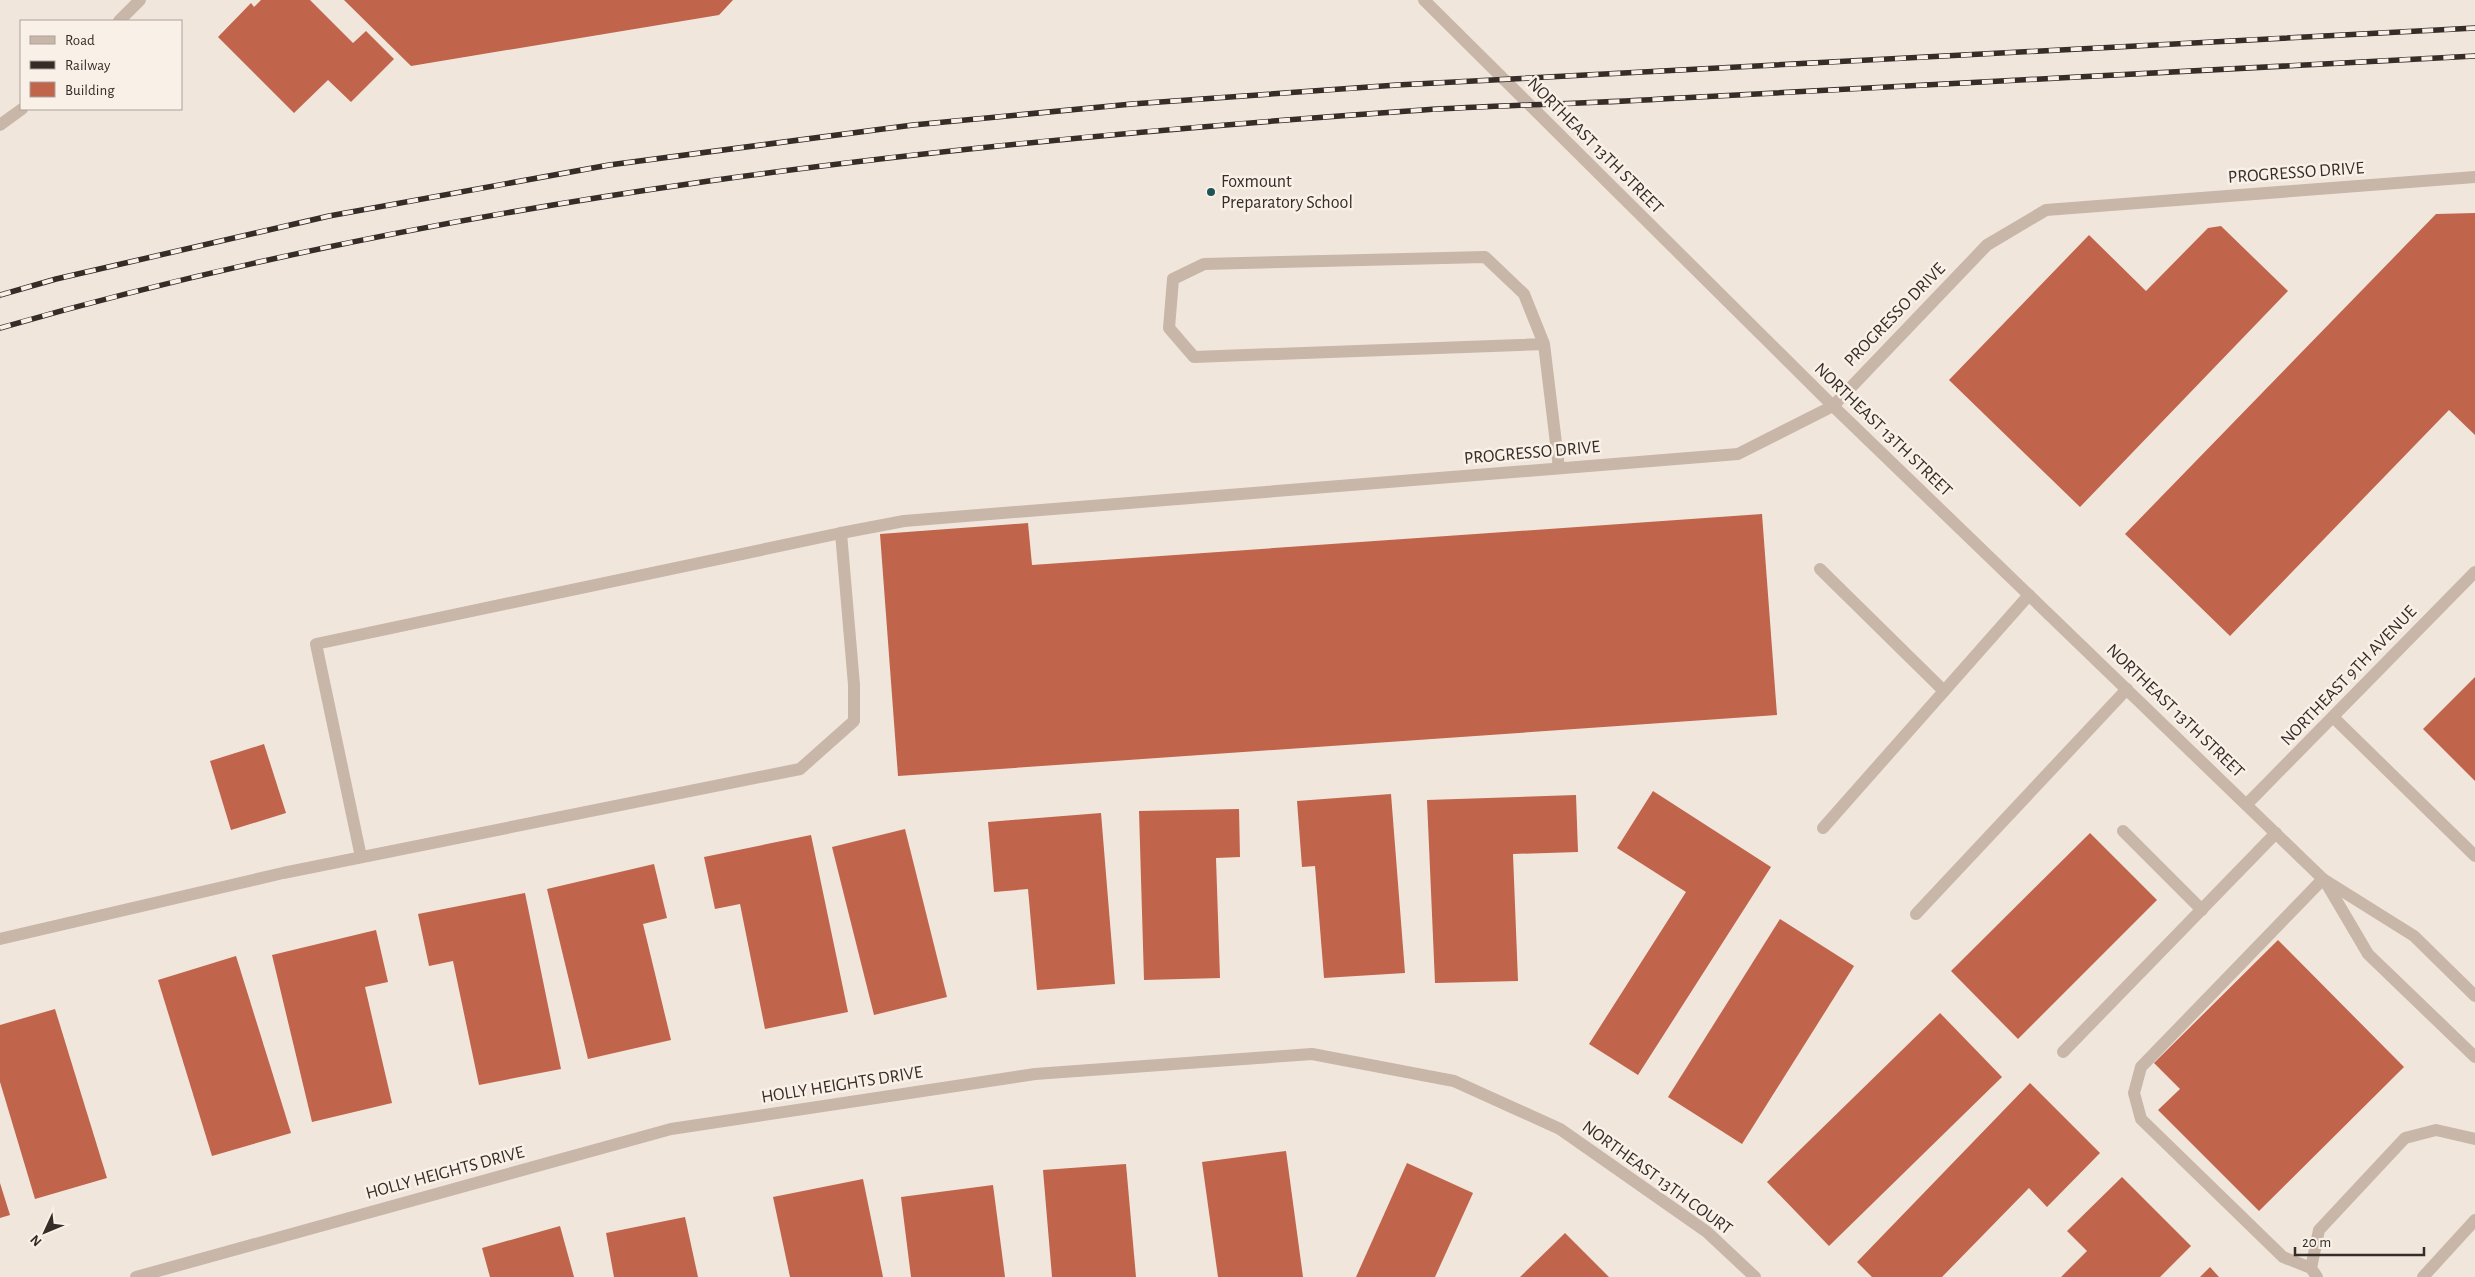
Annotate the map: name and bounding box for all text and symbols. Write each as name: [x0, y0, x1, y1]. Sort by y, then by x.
legend: [20, 20, 182, 110]
text: Road: [65, 33, 95, 48]
text: Railway: [65, 58, 111, 73]
street label: NORTHEAST 13TH STREET: [1524, 75, 1666, 217]
text: Building: [65, 83, 115, 98]
street label: PROGRESSO DRIVE: [2227, 159, 2365, 187]
place label: Foxmount Preparatory School: [1221, 173, 1353, 212]
marker: Foxmount Preparatory School: [1205, 186, 1217, 198]
street label: PROGRESSO DRIVE: [1841, 259, 1949, 370]
street label: NORTHEAST 13TH STREET: [1811, 360, 1956, 500]
street label: PROGRESSO DRIVE: [1463, 438, 1601, 468]
street label: NORTHEAST 9TH AVENUE: [2278, 602, 2421, 749]
street label: NORTHEAST 13TH STREET: [2103, 641, 2248, 781]
street label: HOLLY HEIGHTS DRIVE: [760, 1063, 924, 1107]
street label: NORTHEAST 13TH COURT: [1579, 1118, 1736, 1239]
street label: HOLLY HEIGHTS DRIVE: [364, 1143, 526, 1203]
north arrow: [20, 1207, 70, 1257]
scale bar: [2295, 1224, 2424, 1256]
text: N: [28, 1232, 45, 1249]
text: 20 m: [2302, 1235, 2331, 1250]

